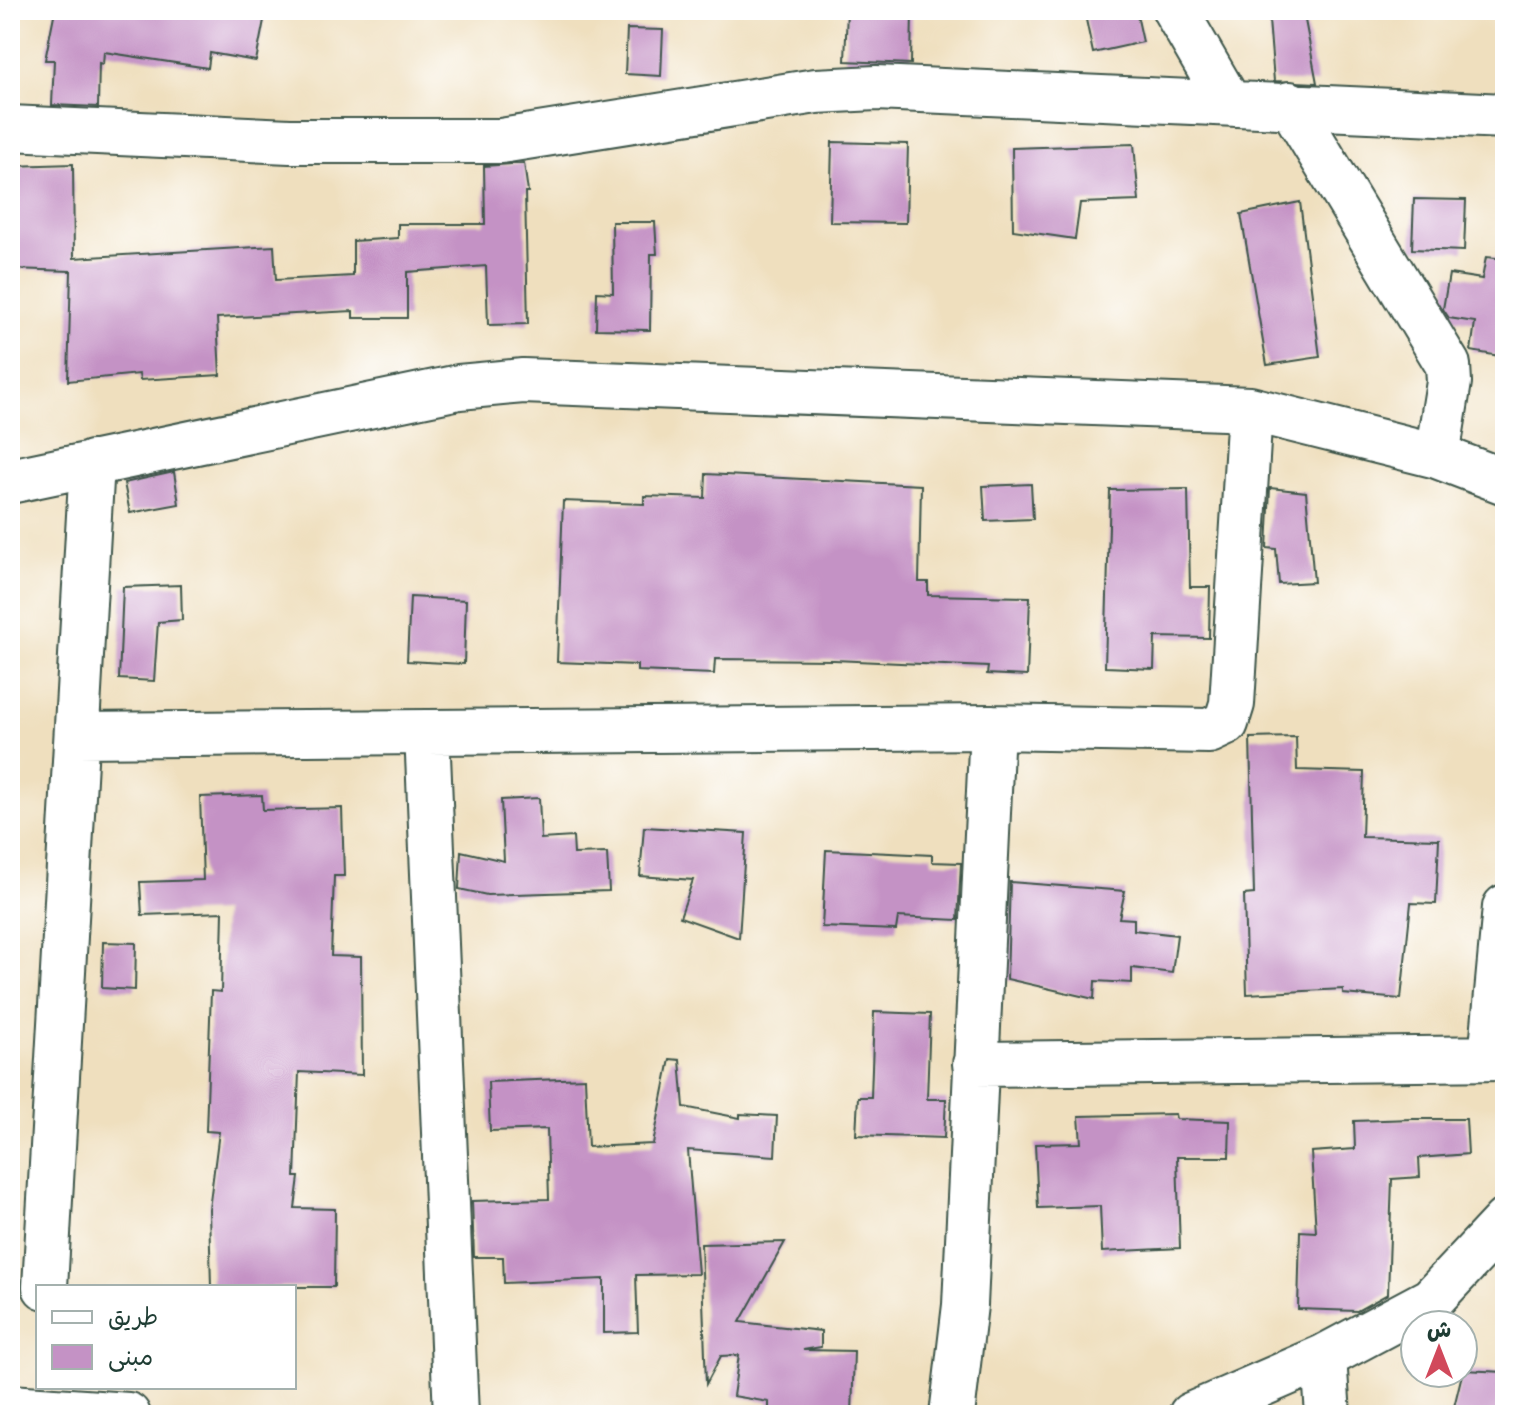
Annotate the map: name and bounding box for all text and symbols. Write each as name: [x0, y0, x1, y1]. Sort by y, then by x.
legend: [36, 1285, 296, 1389]
text: طريق: [108, 1306, 158, 1335]
north arrow: [1399, 1309, 1479, 1389]
text: ش: [1427, 1320, 1451, 1346]
text: مبنى: [108, 1346, 153, 1375]

